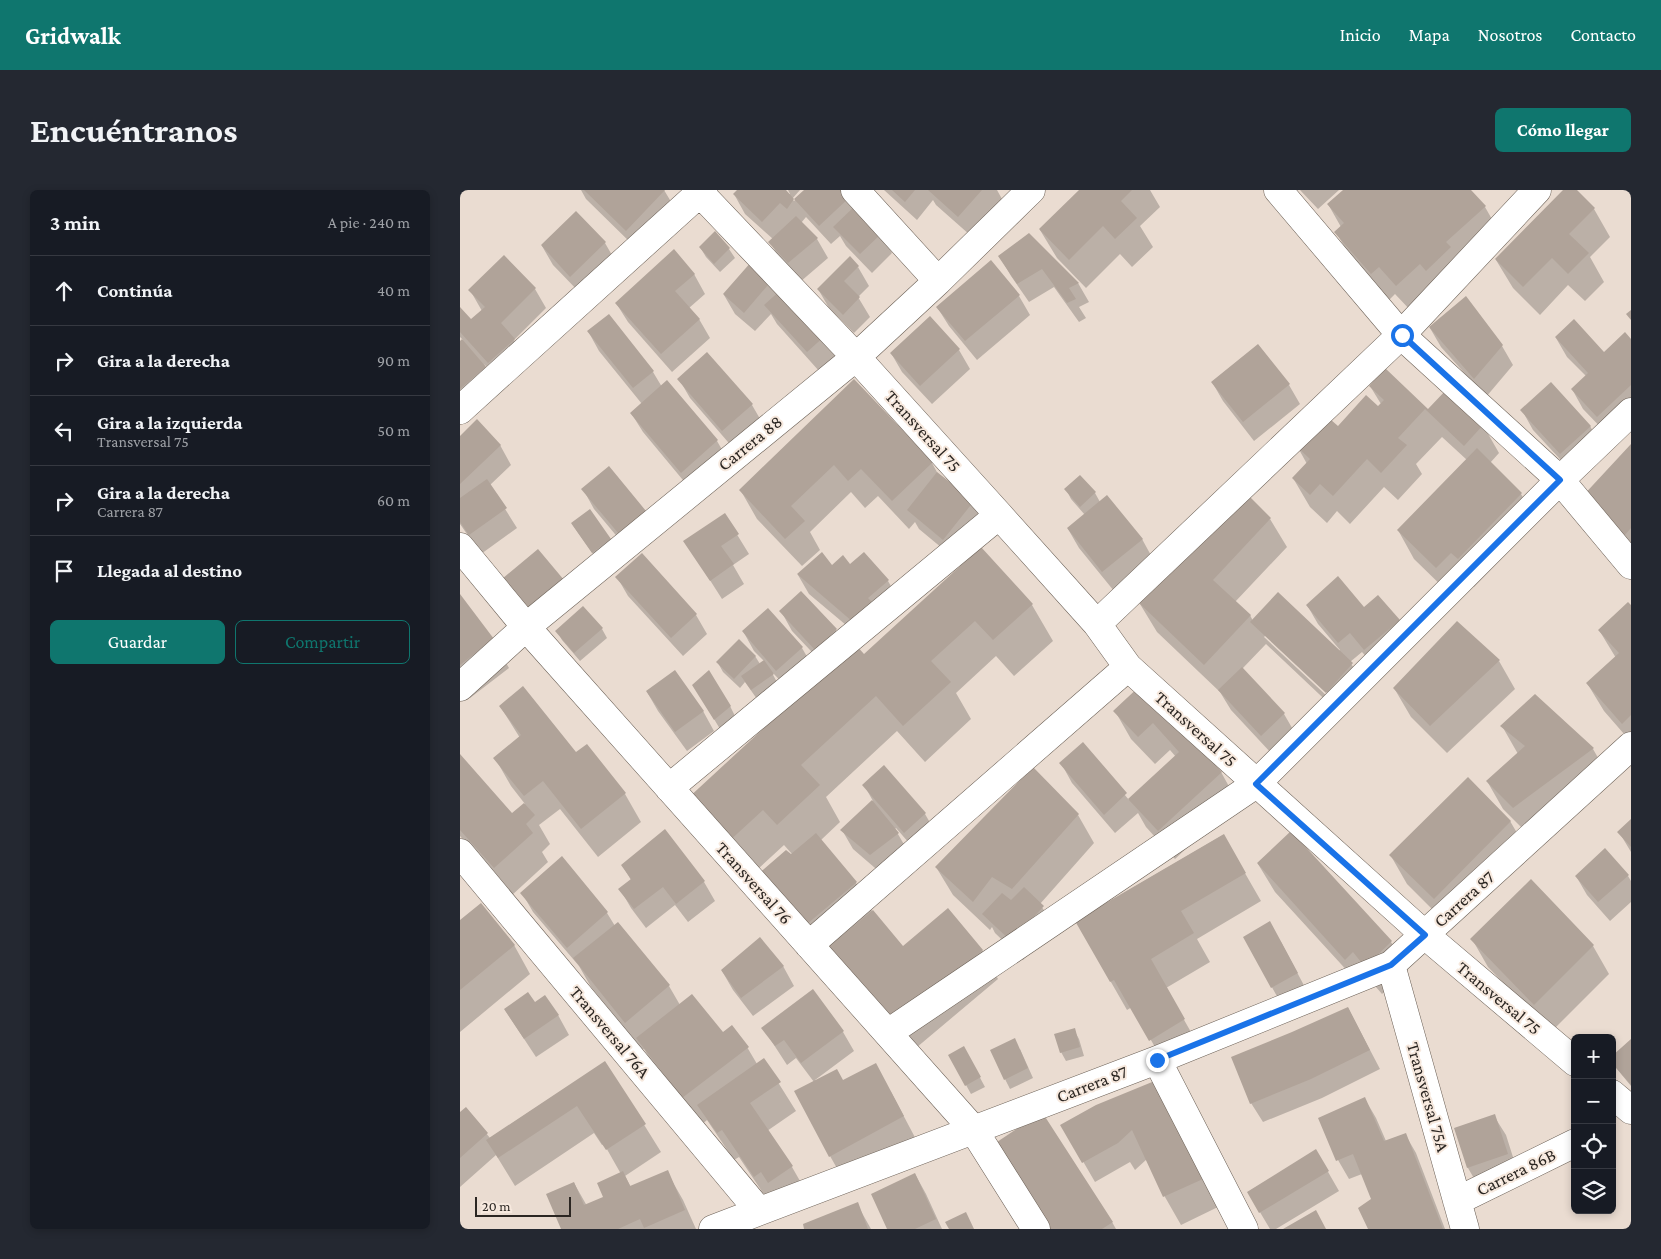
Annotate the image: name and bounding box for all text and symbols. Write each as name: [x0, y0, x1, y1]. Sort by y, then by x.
text: Gridwalk: [25, 22, 121, 49]
text: Inicio: [1340, 25, 1381, 45]
text: Mapa: [1409, 25, 1450, 45]
text: Nosotros: [1478, 25, 1542, 45]
text: Contacto: [1570, 25, 1636, 45]
button: Cómo llegar: [1495, 108, 1631, 152]
text: Encuéntranos: [30, 111, 237, 150]
text: 3 min: [50, 211, 100, 235]
text: A pie · 240 m: [328, 214, 410, 231]
icon: ahead: [50, 277, 78, 305]
text: Continúa: [97, 280, 173, 301]
text: 40 m: [377, 282, 410, 299]
route start: [1391, 324, 1414, 347]
icon: right: [50, 347, 78, 375]
text: Gira a la derecha: [97, 350, 230, 371]
text: 90 m: [377, 352, 410, 369]
street label: Transversal 75: [881, 386, 965, 476]
street label: Carrera 88: [714, 411, 786, 475]
text: Gira a la izquierda: [97, 412, 243, 433]
icon: left: [50, 417, 78, 445]
text: 50 m: [378, 422, 410, 439]
text: Transversal 75: [97, 433, 189, 450]
text: Gira a la derecha: [97, 482, 230, 503]
icon: right: [50, 487, 78, 515]
text: 60 m: [377, 492, 410, 509]
text: Carrera 87: [97, 503, 163, 520]
icon: arrive: [50, 557, 78, 585]
text: Llegada al destino: [97, 560, 242, 581]
button: Guardar: [50, 620, 225, 664]
button: Compartir: [235, 620, 410, 664]
street label: Transversal 75: [1151, 687, 1241, 771]
street label: Transversal 76: [712, 838, 796, 928]
street label: Carrera 87: [1430, 867, 1498, 931]
street label: Transversal 75: [1453, 957, 1545, 1039]
street label: Transversal 76A: [566, 982, 655, 1083]
map controls: [1571, 1034, 1616, 1214]
button: +: [1571, 1034, 1616, 1079]
street label: Transversal 75A: [1403, 1040, 1453, 1155]
route end: [1146, 1049, 1169, 1072]
street label: Carrera 87: [1054, 1061, 1130, 1107]
button: −: [1571, 1079, 1616, 1124]
button: locate: [1571, 1124, 1616, 1169]
street label: Carrera 86B: [1473, 1144, 1559, 1200]
button: layers: [1571, 1169, 1616, 1214]
scale bar: [475, 1194, 571, 1217]
text: 20 m: [482, 1198, 510, 1214]

